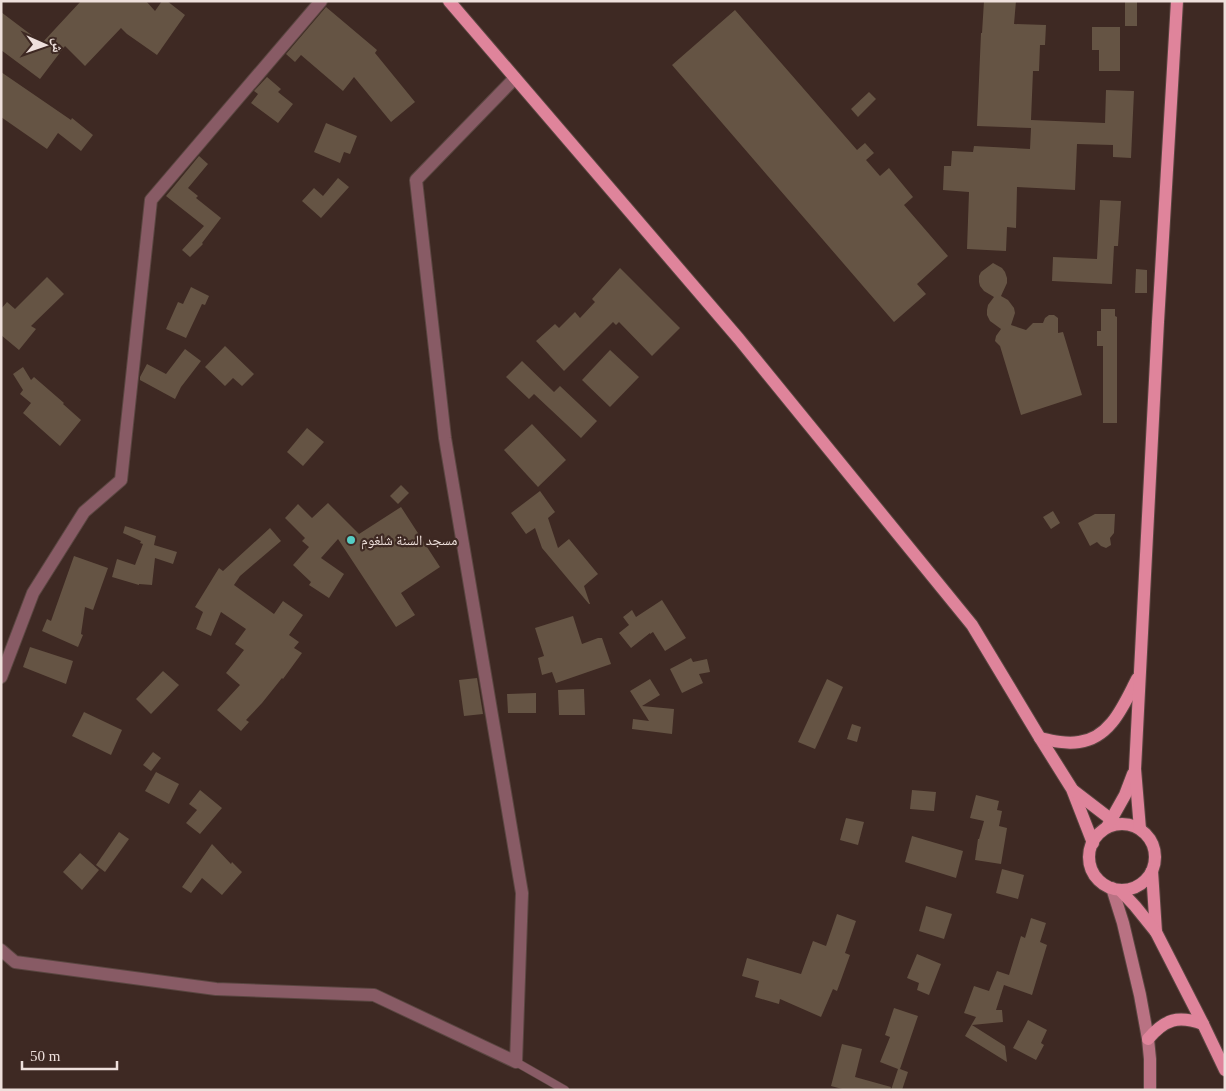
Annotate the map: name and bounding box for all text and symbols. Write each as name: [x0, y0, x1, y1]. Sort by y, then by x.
north arrow: [20, 20, 70, 70]
text: ش: [49, 38, 65, 53]
place label: مسجد السنة شلغوم: [361, 533, 457, 550]
marker: مسجد السنة شلغوم: [345, 534, 357, 546]
scale bar: [22, 1038, 118, 1070]
text: 50 m: [30, 1048, 61, 1064]

